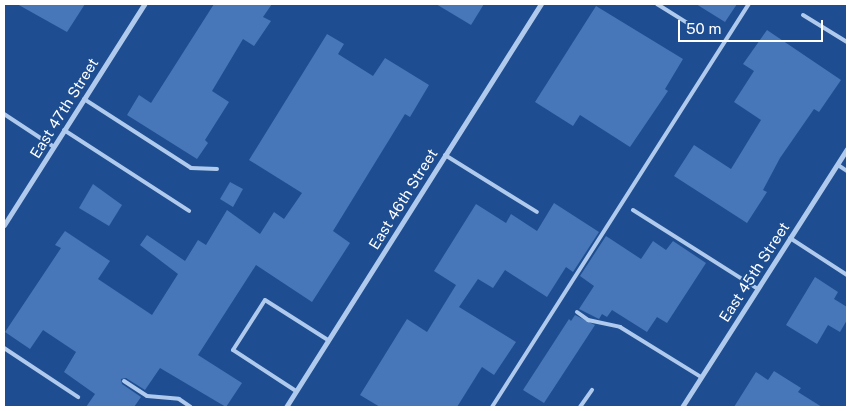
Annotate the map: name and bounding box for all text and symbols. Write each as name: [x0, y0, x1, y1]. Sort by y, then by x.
scale bar: [681, 10, 826, 42]
text: 50 m: [686, 20, 721, 37]
street label: East 47th Street: [26, 55, 102, 161]
street label: East 46th Street: [365, 145, 441, 253]
street label: East 45th Street: [715, 219, 793, 325]

